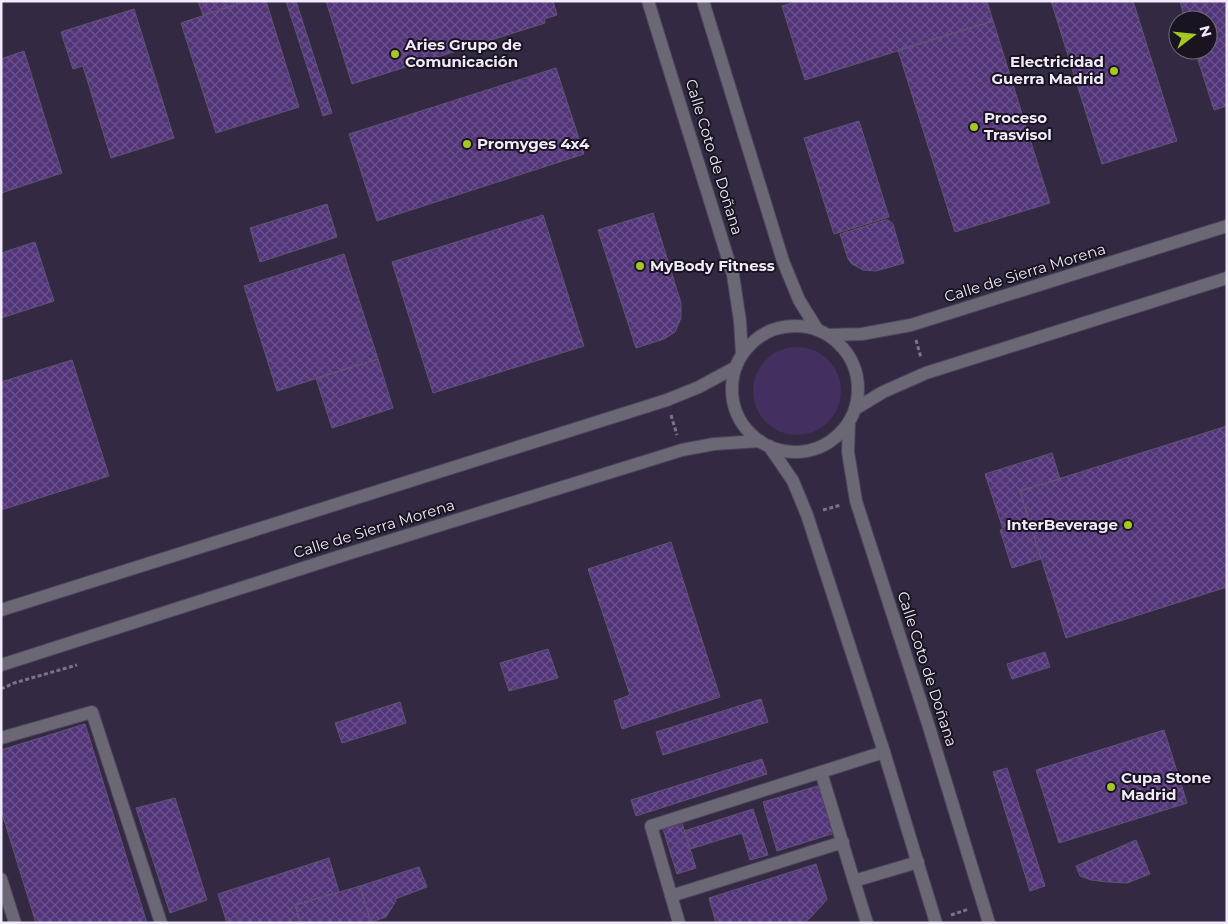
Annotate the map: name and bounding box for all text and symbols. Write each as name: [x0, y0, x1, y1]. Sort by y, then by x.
north arrow: [1168, 10, 1218, 60]
text: N: [1195, 23, 1216, 39]
place label: Aries Grupo de Comunicación: [404, 35, 522, 71]
marker: Aries Grupo de Comunicación: [389, 48, 401, 60]
place label: Electricidad Guerra Madrid: [992, 52, 1104, 88]
marker: Electricidad Guerra Madrid: [1108, 65, 1120, 77]
street label: Calle Coto de Doñana: [682, 77, 747, 237]
place label: Proceso Trasvisol: [984, 108, 1052, 144]
marker: Proceso Trasvisol: [968, 121, 980, 133]
place label: Promyges 4x4: [477, 134, 590, 153]
marker: Promyges 4x4: [461, 138, 473, 150]
street label: Calle de Sierra Morena: [942, 239, 1108, 306]
place label: MyBody Fitness: [650, 256, 775, 275]
marker: MyBody Fitness: [634, 260, 646, 272]
street label: Calle de Sierra Morena: [291, 495, 457, 562]
place label: InterBeverage: [1006, 515, 1118, 534]
marker: InterBeverage: [1122, 519, 1134, 531]
street label: Calle Coto de Doñana: [893, 589, 962, 749]
place label: Cupa Stone Madrid: [1121, 768, 1211, 804]
marker: Cupa Stone Madrid: [1105, 781, 1117, 793]

